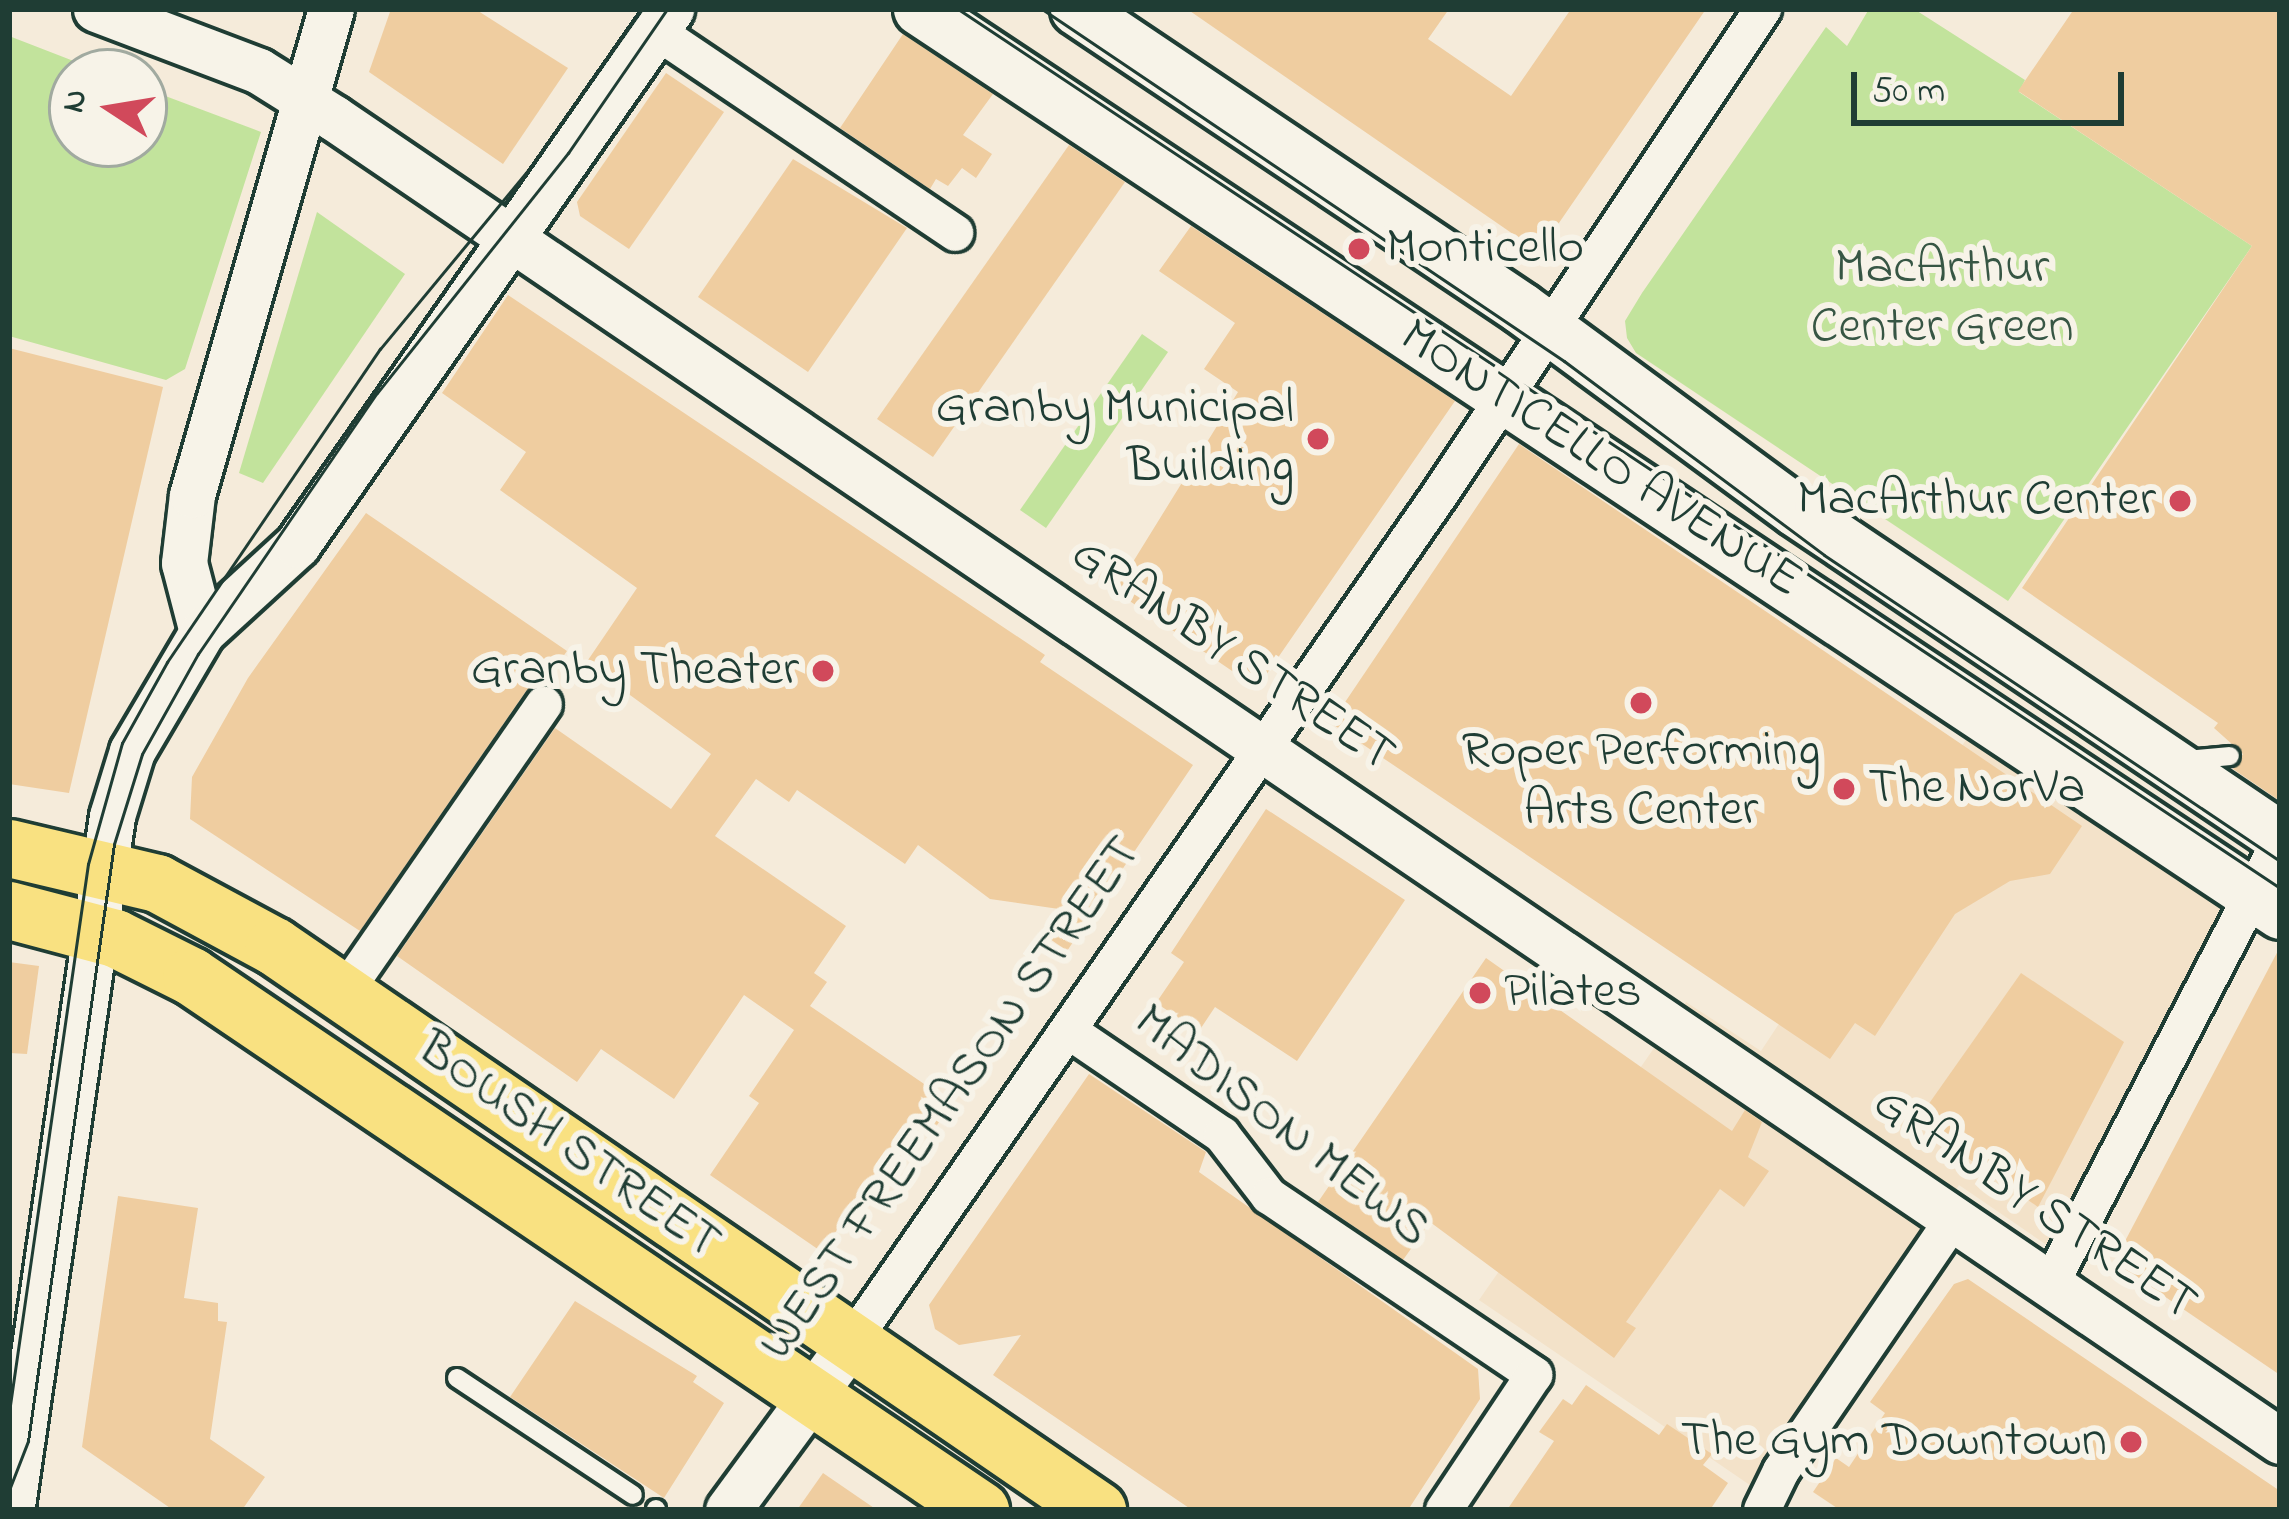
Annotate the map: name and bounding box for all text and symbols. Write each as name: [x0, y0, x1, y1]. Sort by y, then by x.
north arrow: [48, 48, 168, 168]
scale bar: [1857, 48, 2130, 122]
text: 50 m: [1872, 66, 1945, 119]
text: N: [50, 85, 102, 117]
place label: Monticello: [1386, 218, 1584, 280]
marker: Monticello: [1343, 233, 1375, 265]
park label: MacArthur Center Green: [1810, 239, 2074, 359]
street label: MONTICELLO AVENUE: [1388, 307, 1812, 613]
place label: Granby Municipal Building: [936, 379, 1294, 499]
marker: Granby Municipal Building: [1305, 426, 1331, 452]
place label: MacArthur Center: [1797, 470, 2156, 532]
marker: MacArthur Center: [2167, 488, 2193, 514]
street label: GRANBY STREET: [1058, 525, 1406, 787]
place label: Granby Theater: [471, 640, 799, 702]
marker: Granby Theater: [810, 658, 836, 684]
marker: Roper Performing Arts Center: [1628, 690, 1654, 716]
place label: Roper Performing Arts Center: [1462, 722, 1820, 842]
place label: The NorVa: [1868, 758, 2085, 820]
marker: The NorVa: [1831, 776, 1857, 802]
street label: WEST FREEMASON STREET: [748, 825, 1156, 1373]
place label: Pilates: [1504, 962, 1642, 1024]
marker: Pilates: [1467, 980, 1493, 1006]
street label: MADISON MEWS: [1121, 992, 1441, 1262]
street label: BOUSH STREET: [404, 1020, 732, 1274]
street label: GRANBY STREET: [1860, 1074, 2208, 1336]
place label: The Gym Downtown: [1680, 1411, 2107, 1473]
marker: The Gym Downtown: [2118, 1429, 2144, 1455]

